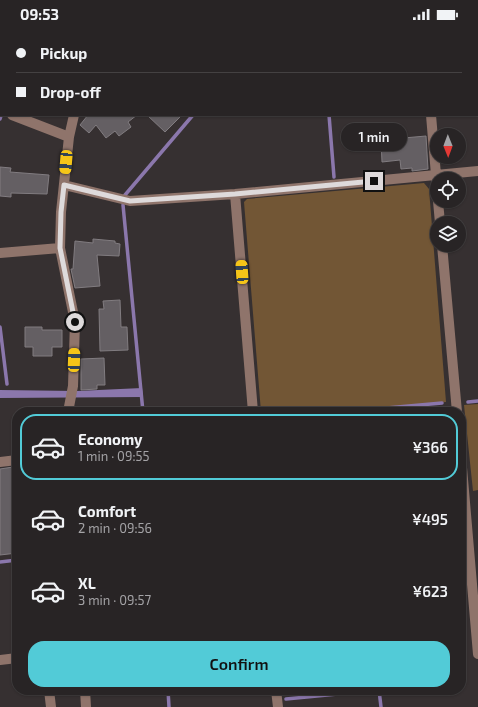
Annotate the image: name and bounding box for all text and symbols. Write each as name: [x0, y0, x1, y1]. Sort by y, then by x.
text: 09:53: [20, 5, 59, 23]
text: Pickup: [40, 44, 87, 62]
text: Drop-off: [40, 83, 101, 101]
callout: 1 min: [341, 123, 407, 151]
north arrow: [430, 128, 466, 164]
map controls: [430, 128, 466, 252]
text: 1 min: [359, 129, 389, 145]
car: [59, 150, 73, 174]
route end: [365, 172, 383, 190]
button: locate: [430, 172, 466, 208]
button: layers: [430, 216, 466, 252]
car: [235, 260, 249, 284]
route start: [66, 313, 84, 331]
car: [68, 348, 80, 372]
icon: car: [30, 429, 66, 465]
text: Economy: [78, 430, 143, 448]
text: ¥366: [412, 438, 448, 456]
text: 1 min · 09:55: [78, 448, 149, 464]
icon: car: [30, 501, 66, 537]
text: Comfort: [78, 502, 136, 520]
text: ¥495: [412, 510, 448, 528]
text: 2 min · 09:56: [78, 520, 152, 536]
icon: car: [30, 573, 66, 609]
text: XL: [78, 574, 96, 592]
text: ¥623: [413, 582, 448, 600]
text: 3 min · 09:57: [78, 592, 151, 608]
button: Confirm: [28, 641, 450, 687]

